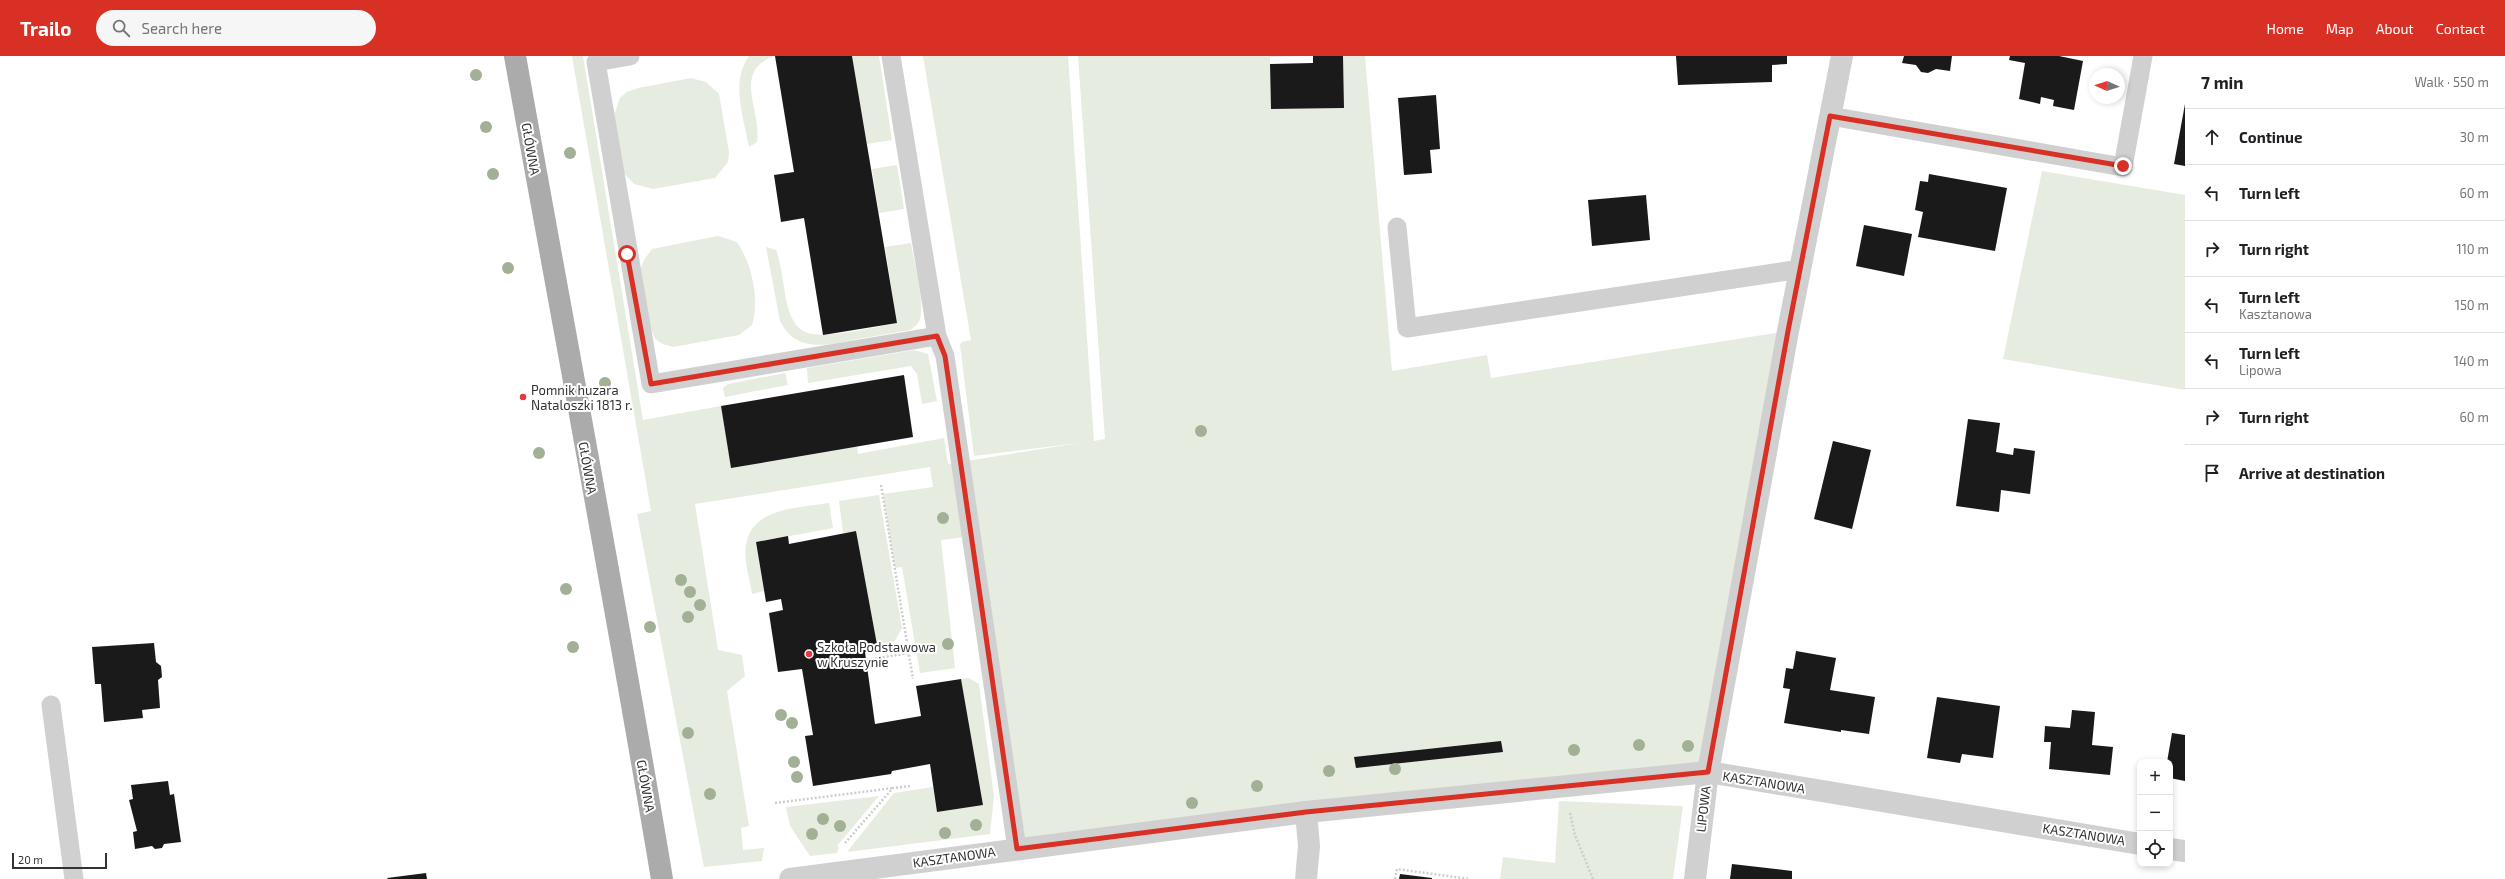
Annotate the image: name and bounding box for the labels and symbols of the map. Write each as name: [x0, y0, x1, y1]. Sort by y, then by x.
north arrow: [2089, 68, 2125, 104]
street label: GŁÓWNA: [519, 121, 544, 176]
route end: [2114, 157, 2132, 175]
route start: [618, 245, 636, 263]
place label: Pomnik huzara Nataloszki 1813 r.: [531, 382, 632, 413]
marker: Pomnik huzara Nataloszki 1813 r.: [518, 392, 528, 402]
street label: GŁÓWNA: [576, 440, 601, 495]
place label: Szkoła Podstawowa w Kruszynie: [817, 639, 936, 670]
marker: Szkoła Podstawowa w Kruszynie: [804, 649, 814, 659]
street label: GŁÓWNA: [634, 758, 659, 813]
street label: KASZTANOWA: [1722, 768, 1806, 796]
street label: LIPOWA: [1692, 785, 1714, 833]
street label: KASZTANOWA: [2042, 820, 2126, 848]
street label: KASZTANOWA: [912, 843, 996, 871]
scale bar: [12, 851, 107, 870]

